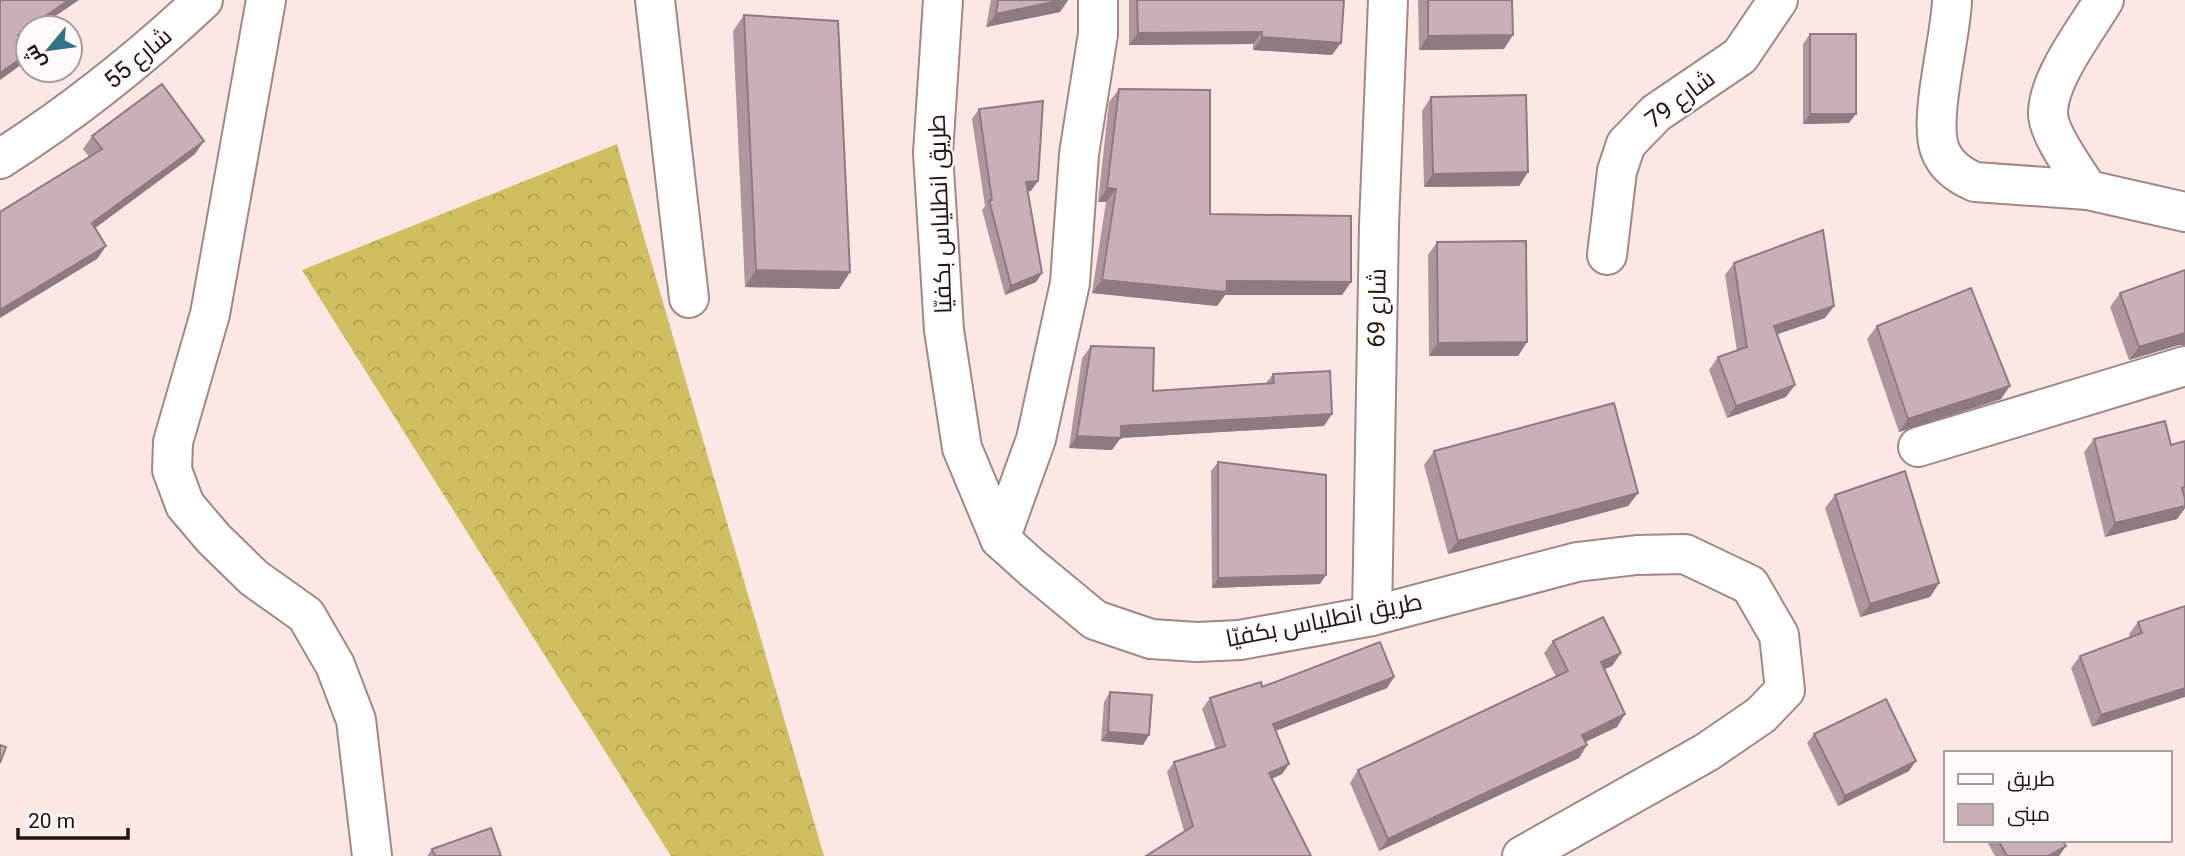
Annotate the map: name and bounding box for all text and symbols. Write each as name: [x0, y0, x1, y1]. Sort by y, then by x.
north arrow: [14, 14, 84, 84]
street label: شارع 55: [99, 22, 179, 96]
text: ش: [19, 41, 51, 73]
street label: شارع 79: [1640, 64, 1721, 136]
street label: طريق انطلياس بكفيّا: [923, 114, 958, 314]
street label: شارع 69: [1362, 268, 1394, 348]
street label: طريق انطلياس بكفيّا: [1223, 587, 1425, 654]
legend: [1944, 751, 2171, 842]
text: طريق: [2007, 767, 2055, 792]
scale bar: [18, 796, 128, 840]
text: مبنى: [2007, 802, 2050, 827]
text: 20 m: [28, 809, 75, 833]

